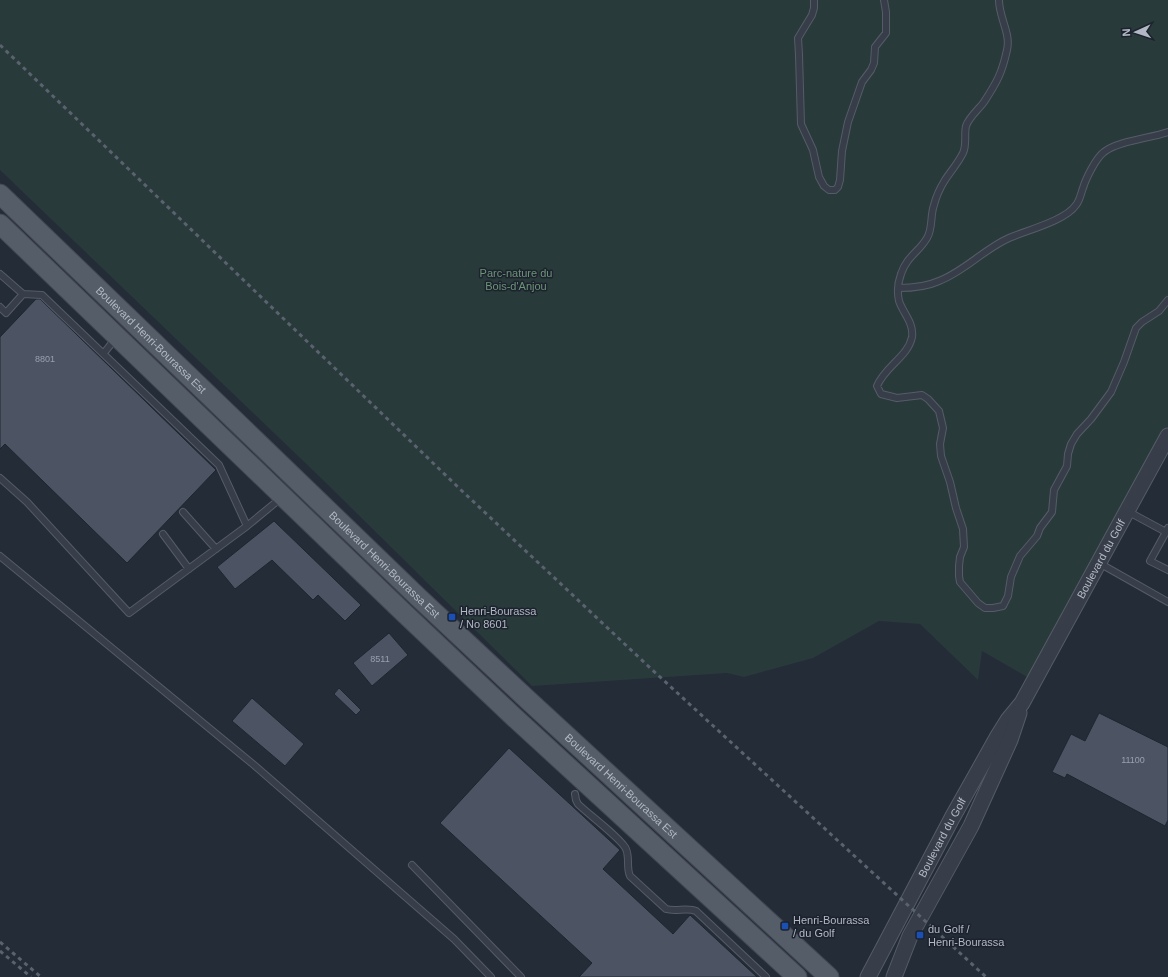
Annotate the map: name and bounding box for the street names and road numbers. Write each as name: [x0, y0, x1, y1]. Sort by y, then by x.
street label: Boulevard Henri-Bourassa Est: [94, 284, 209, 395]
street label: Boulevard Henri-Bourassa Est: [327, 509, 442, 620]
street label: Boulevard du Golf: [1074, 516, 1128, 600]
street label: Boulevard Henri-Bourassa Est: [563, 731, 680, 840]
street label: Boulevard du Golf: [916, 795, 969, 879]

